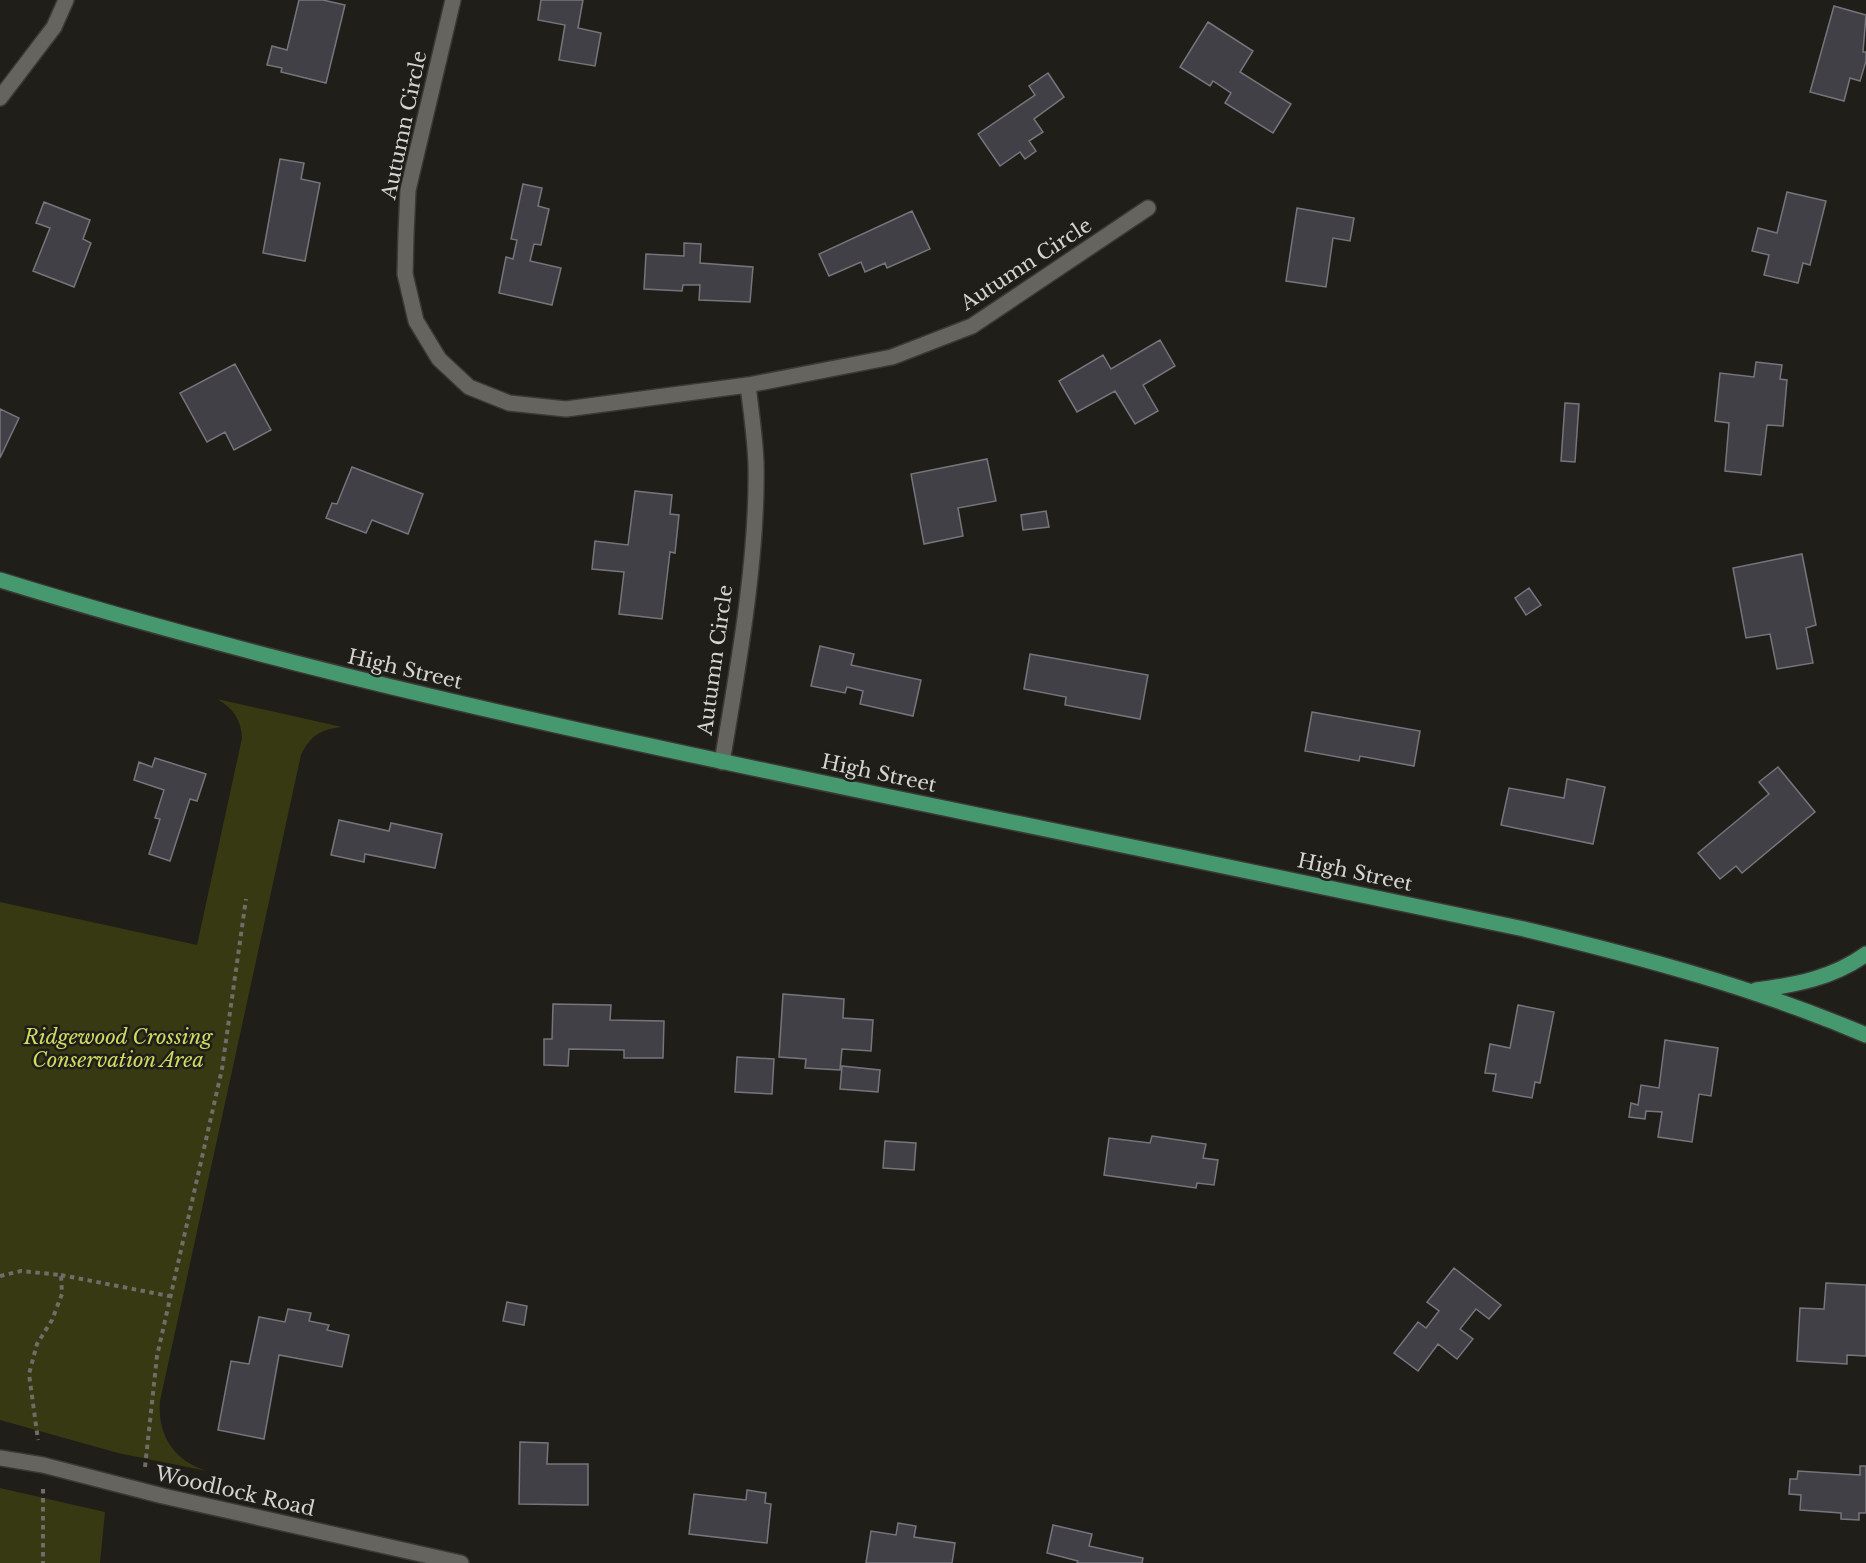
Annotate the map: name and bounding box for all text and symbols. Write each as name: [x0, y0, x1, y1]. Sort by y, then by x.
street label: Autumn Circle: [376, 48, 431, 203]
street label: Autumn Circle: [955, 213, 1096, 316]
street label: Autumn Circle: [692, 583, 737, 738]
street label: High Street: [345, 644, 465, 694]
street label: High Street: [819, 749, 939, 797]
street label: High Street: [1295, 848, 1415, 896]
park label: Ridgewood Crossing Conservation Area: [23, 1025, 213, 1072]
street label: Woodlock Road: [152, 1461, 317, 1521]

